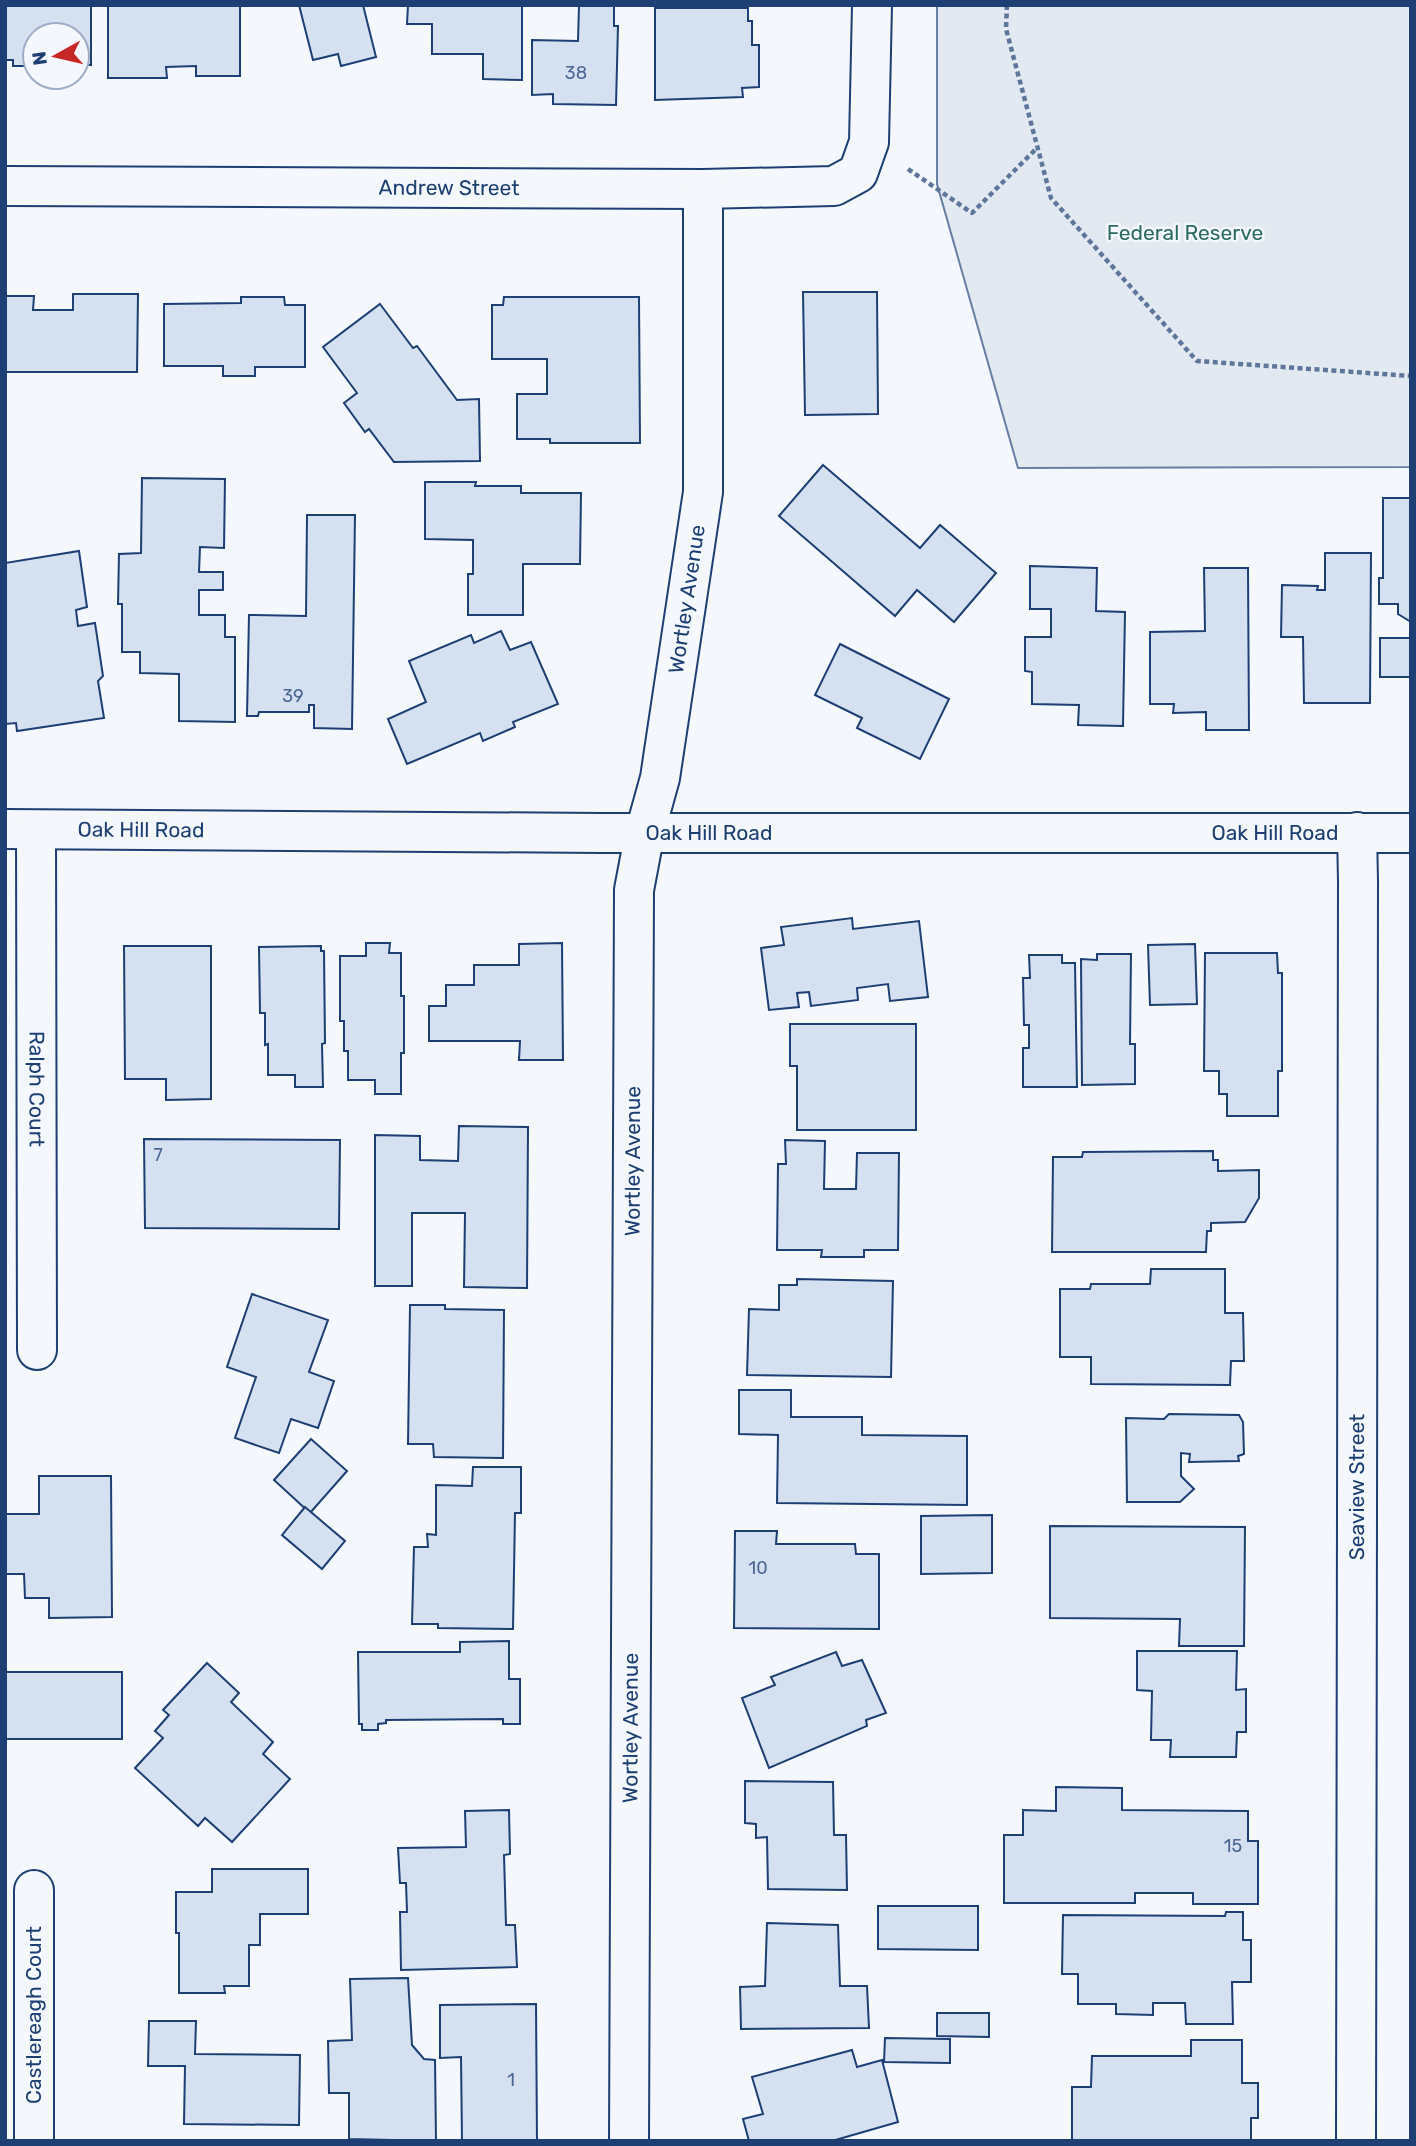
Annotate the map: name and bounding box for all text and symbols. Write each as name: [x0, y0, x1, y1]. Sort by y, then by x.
north arrow: [21, 21, 91, 91]
text: N: [27, 50, 52, 67]
house number: 38: [565, 62, 587, 84]
street label: Andrew Street: [379, 175, 519, 200]
park label: Federal Reserve: [1107, 220, 1263, 245]
street label: Wortley Avenue: [663, 523, 710, 675]
house number: 39: [282, 685, 304, 707]
street label: Oak Hill Road: [77, 816, 205, 842]
street label: Oak Hill Road: [646, 820, 772, 845]
street label: Oak Hill Road: [1212, 820, 1338, 845]
street label: Ralph Court: [24, 1031, 50, 1147]
street label: Wortley Avenue: [620, 1086, 645, 1236]
house number: 7: [153, 1144, 163, 1166]
street label: Seaview Street: [1344, 1414, 1369, 1560]
house number: 10: [748, 1557, 768, 1579]
street label: Wortley Avenue: [617, 1653, 643, 1803]
house number: 15: [1224, 1835, 1242, 1857]
street label: Castlereagh Court: [21, 1926, 46, 2104]
house number: 1: [507, 2069, 515, 2091]

